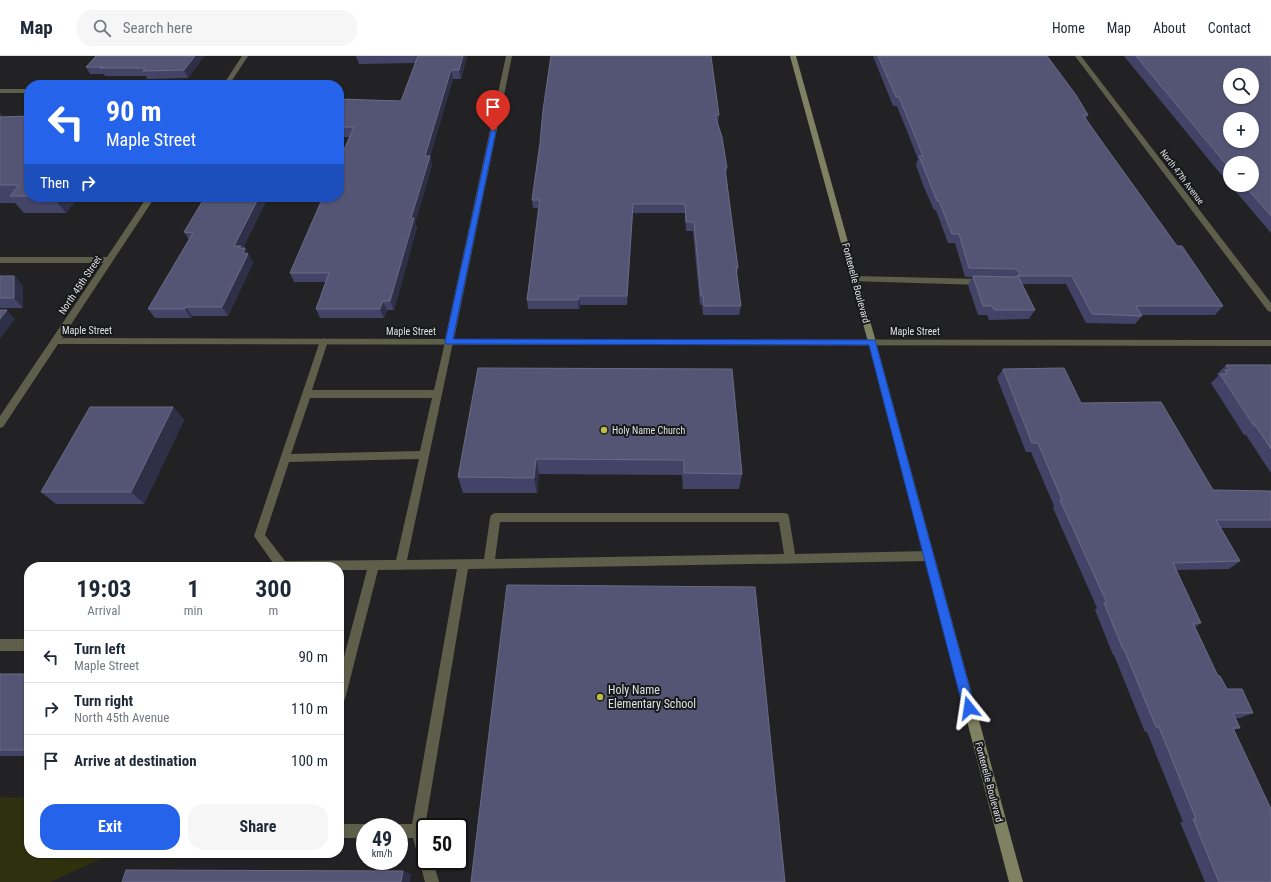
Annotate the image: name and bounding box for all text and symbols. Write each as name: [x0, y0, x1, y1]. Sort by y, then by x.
search box: [77, 10, 357, 46]
text: Map: [20, 16, 53, 39]
icon: search: [91, 17, 113, 39]
text: Search here: [123, 19, 193, 37]
text: Home: [1052, 20, 1085, 36]
text: Map: [1107, 20, 1131, 36]
text: About: [1153, 20, 1186, 36]
text: Contact: [1208, 20, 1251, 36]
map controls: [1223, 68, 1259, 192]
button: search: [1223, 68, 1259, 104]
pin: [476, 90, 510, 131]
text: 90 m: [106, 95, 162, 128]
icon: left: [40, 96, 92, 148]
icon: arrive: [482, 96, 504, 118]
button: +: [1223, 112, 1259, 148]
text: Maple Street: [106, 129, 196, 150]
street label: North 47th Avenue: [1158, 148, 1206, 206]
button: −: [1223, 156, 1259, 192]
icon: right: [77, 172, 99, 194]
text: Then: [40, 174, 69, 192]
street label: Fontenelle Boulevard: [840, 242, 872, 324]
street label: North 45th Street: [56, 254, 104, 316]
street label: Maple Street: [62, 325, 112, 336]
street label: Maple Street: [386, 326, 436, 337]
street label: Maple Street: [890, 326, 940, 337]
marker: Holy Name Church: [599, 425, 609, 435]
place label: Holy Name Church: [612, 425, 685, 436]
text: 19:03: [76, 575, 131, 603]
text: 1: [187, 575, 199, 603]
text: 300: [255, 575, 292, 603]
text: Arrival: [87, 603, 120, 618]
text: min: [184, 603, 203, 618]
text: m: [269, 603, 278, 618]
text: Turn left: [74, 640, 125, 658]
icon: left: [40, 646, 62, 668]
text: 90 m: [298, 648, 328, 666]
text: Maple Street: [74, 658, 139, 673]
place label: Holy Name Elementary School: [608, 683, 696, 711]
position arrow: [948, 687, 990, 729]
text: Turn right: [74, 692, 133, 710]
marker: Holy Name Elementary School: [595, 692, 605, 702]
icon: right: [40, 698, 62, 720]
text: 110 m: [291, 700, 328, 718]
text: North 45th Avenue: [74, 710, 169, 725]
street label: Fontenelle Boulevard: [973, 741, 1005, 823]
icon: arrive: [40, 750, 62, 772]
text: Arrive at destination: [74, 752, 197, 770]
text: 100 m: [291, 752, 328, 770]
button: Exit: [40, 804, 180, 850]
button: Share: [188, 804, 328, 850]
speed limit sign: 50: [416, 818, 468, 870]
text: 49: [372, 827, 392, 851]
text: km/h: [372, 848, 392, 859]

